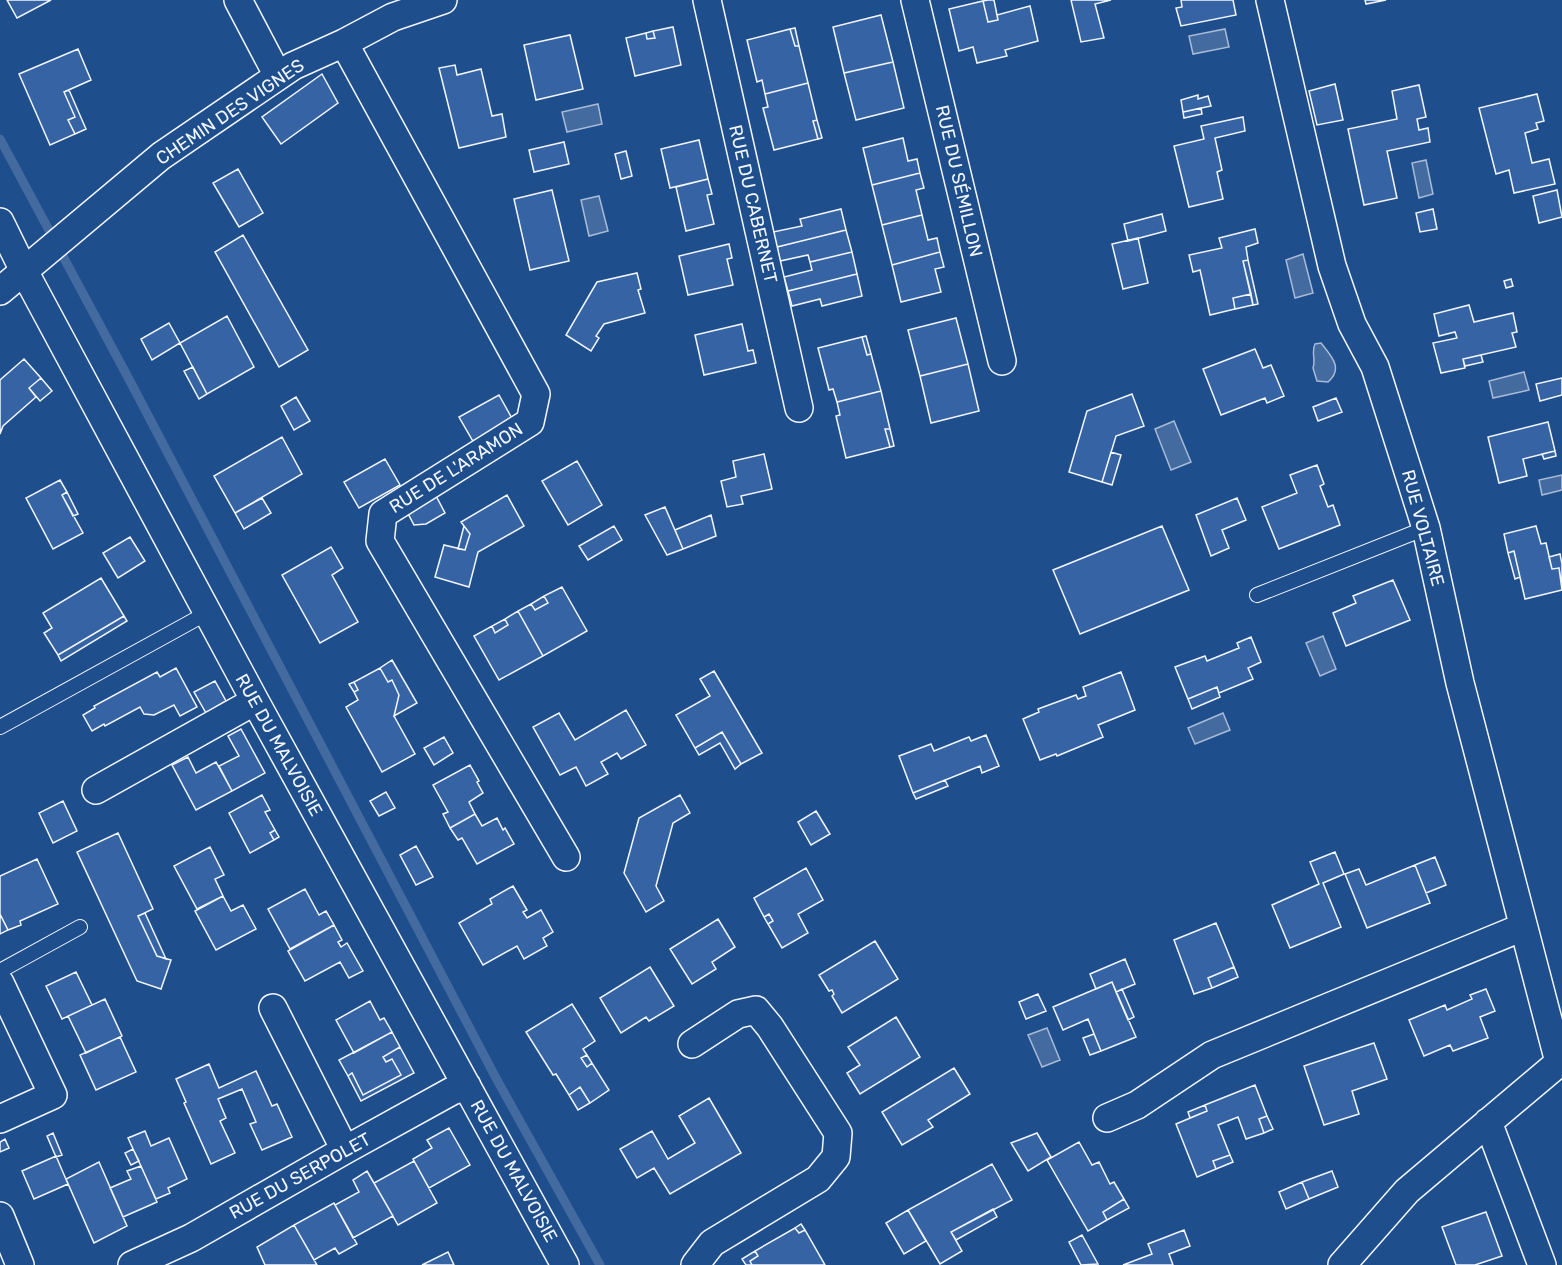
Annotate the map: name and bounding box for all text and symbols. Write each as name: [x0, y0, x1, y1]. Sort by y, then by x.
street label: CHEMIN DES VIGNES: [152, 54, 308, 170]
street label: RUE DU SÉMILLON: [931, 103, 987, 259]
street label: RUE DU CABERNET: [724, 123, 782, 285]
street label: RUE DE L'ARAMON: [385, 418, 527, 518]
street label: RUE VOLTAIRE: [1397, 467, 1449, 589]
street label: RUE DU MALVOISIE: [231, 670, 327, 820]
street label: RUE DU MALVOISIE: [466, 1096, 562, 1246]
street label: RUE DU SERPOLET: [225, 1128, 375, 1224]

